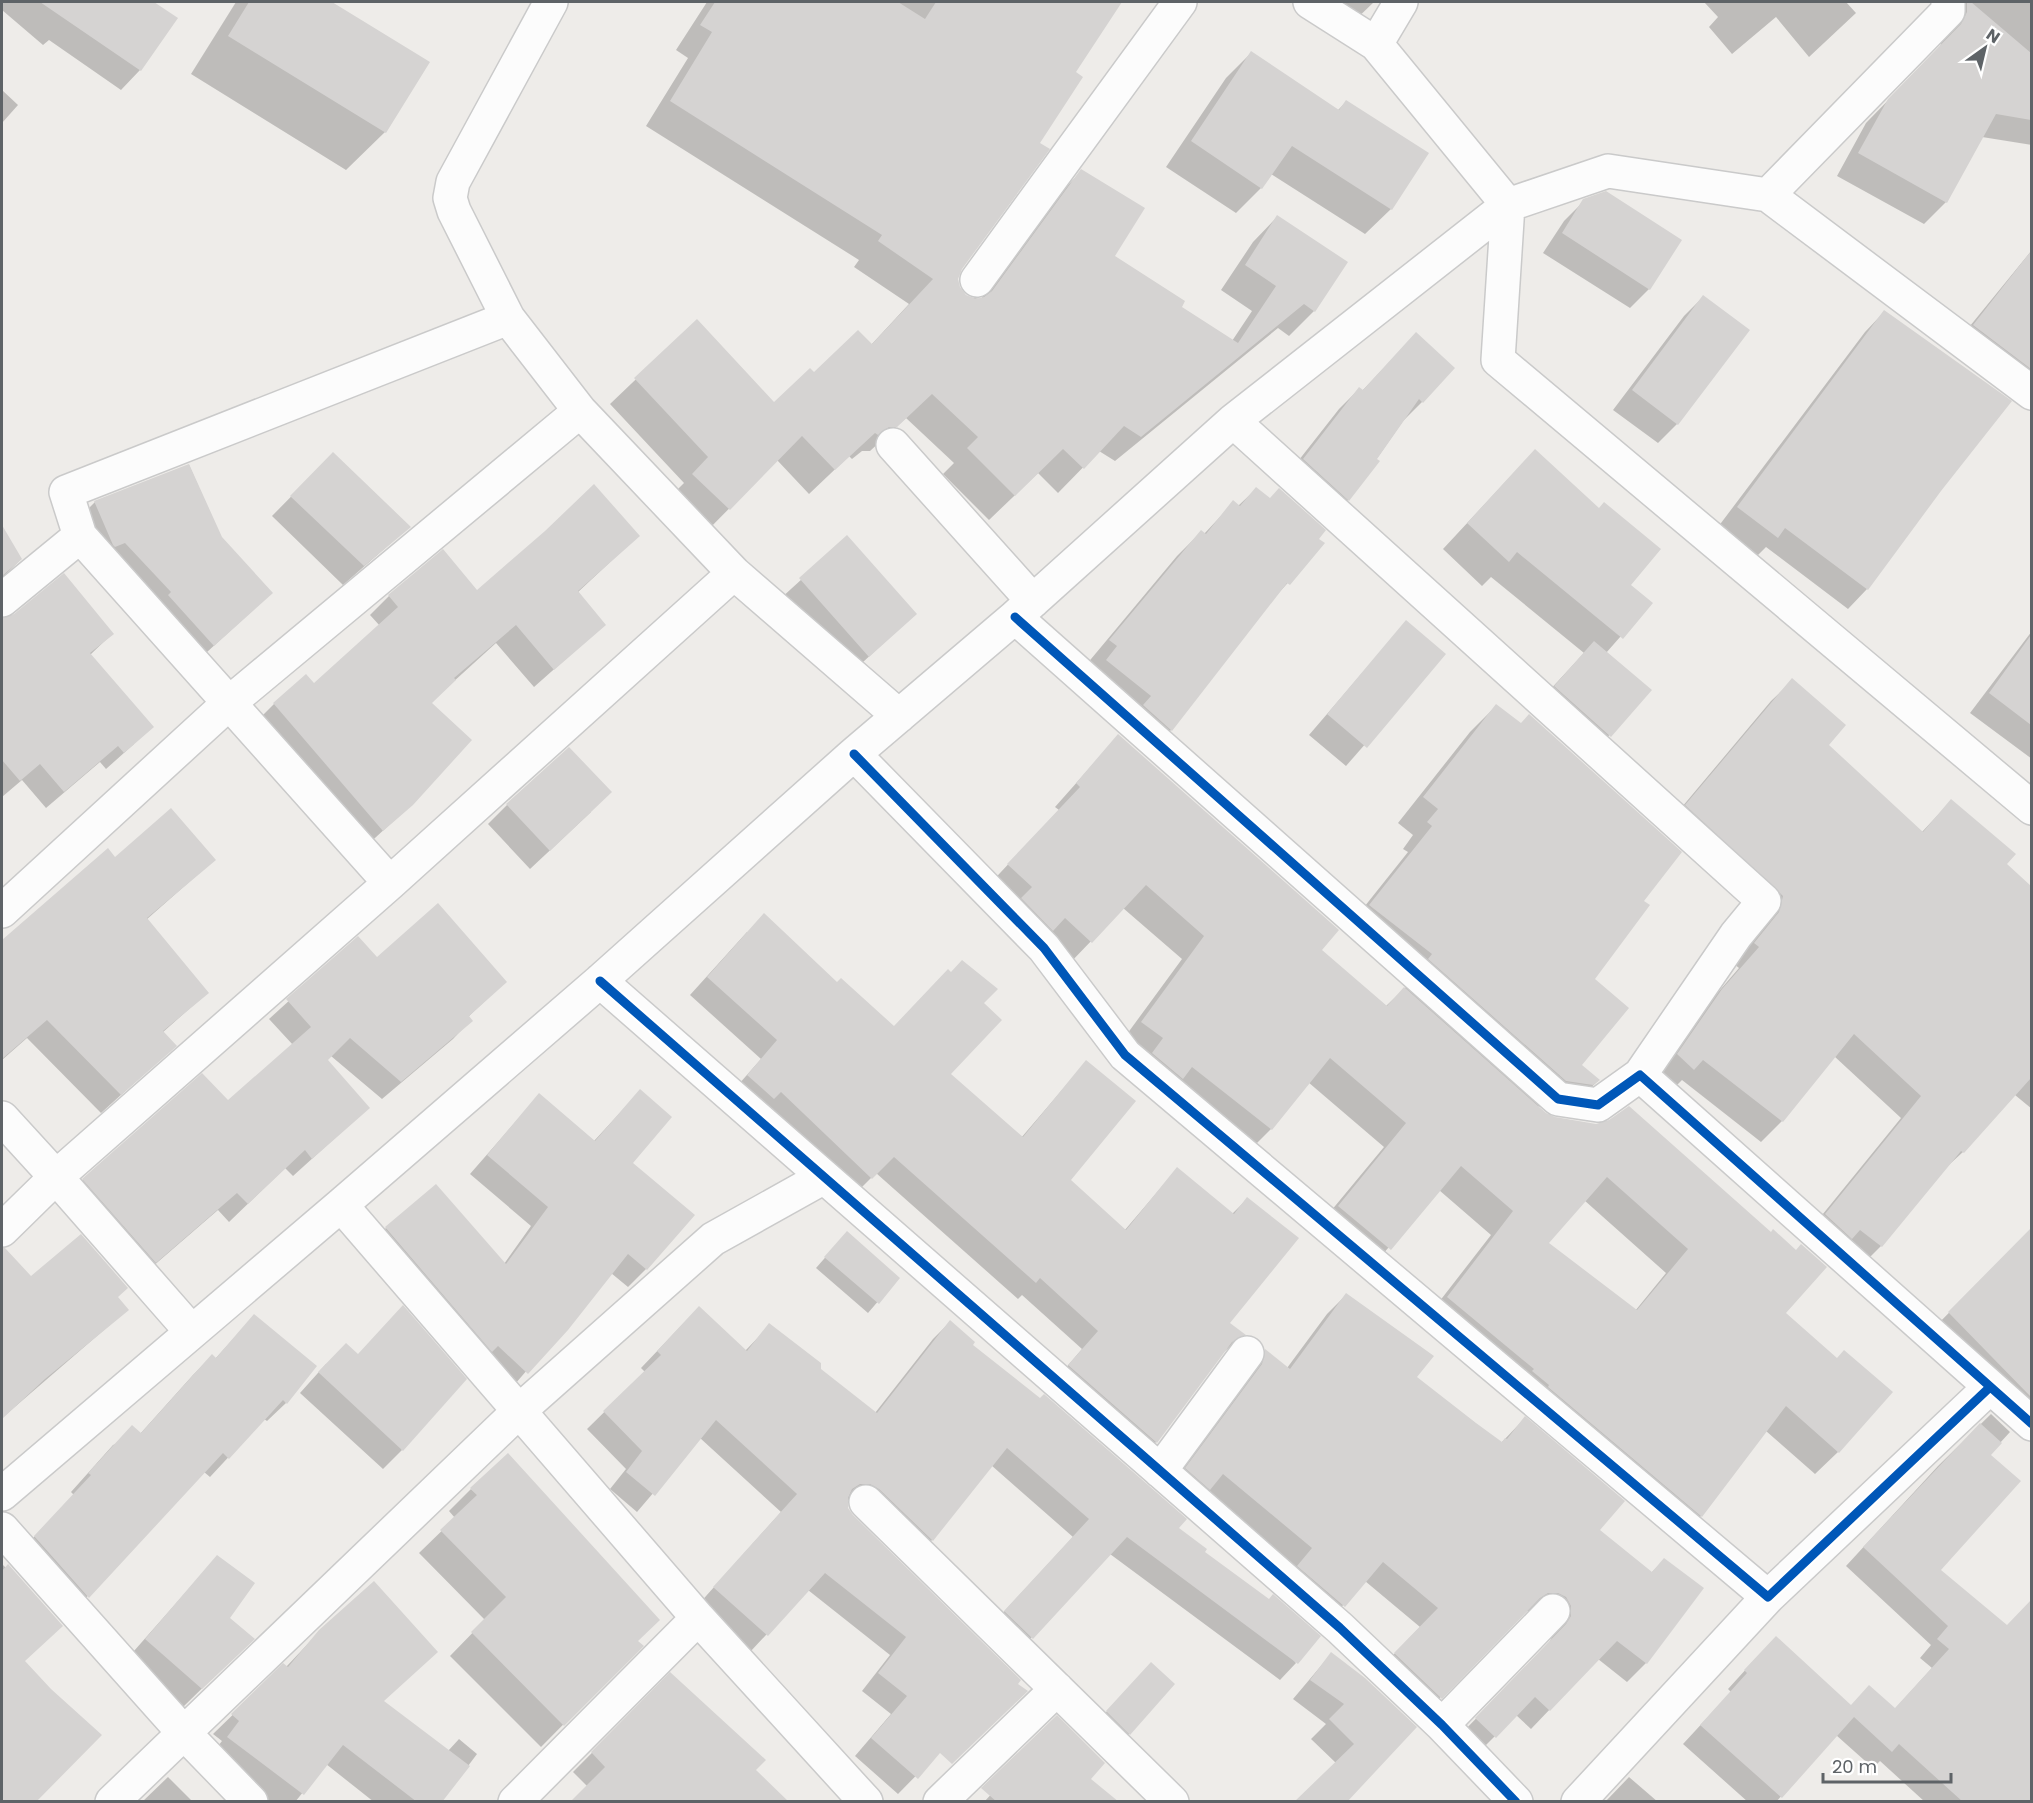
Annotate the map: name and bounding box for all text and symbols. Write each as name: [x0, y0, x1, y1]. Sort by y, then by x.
north arrow: [1955, 18, 2015, 78]
text: N: [1982, 23, 2005, 49]
scale bar: [1823, 1746, 1950, 1784]
text: 20 m: [1832, 1754, 1877, 1779]

